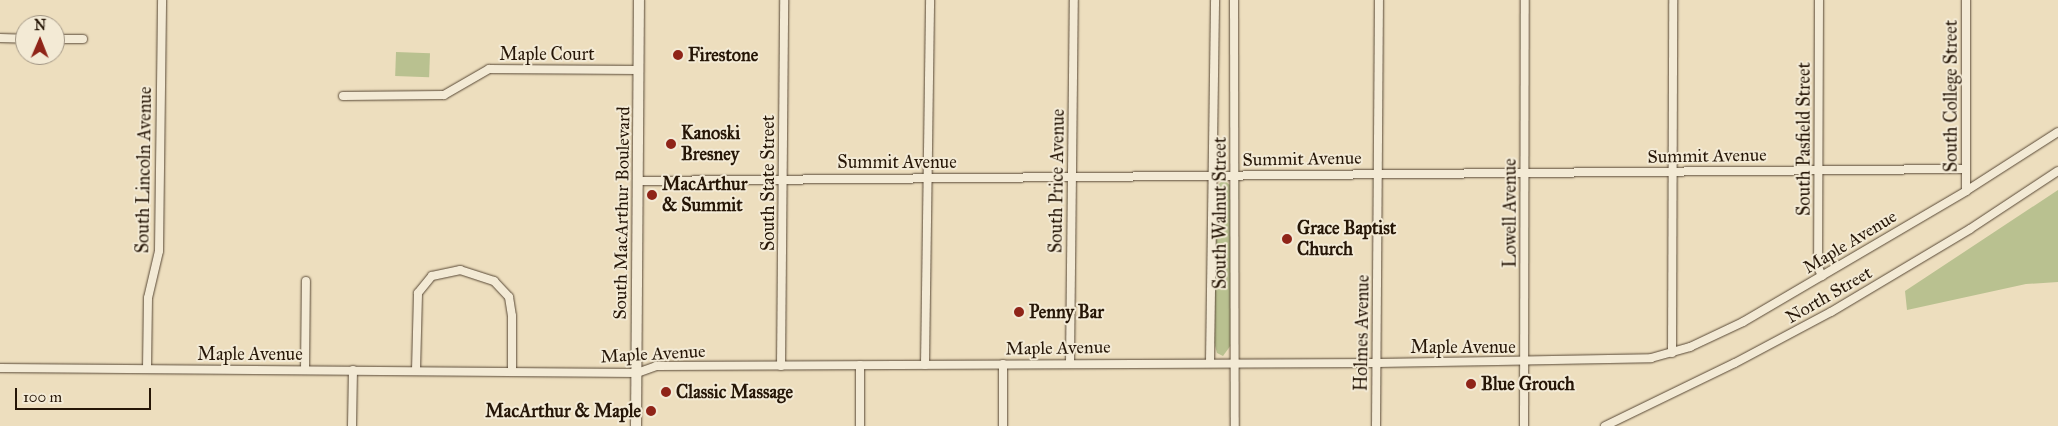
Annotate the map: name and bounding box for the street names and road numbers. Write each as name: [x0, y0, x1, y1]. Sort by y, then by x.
street label: South College Street: [1940, 20, 1962, 172]
street label: Maple Court: [499, 43, 595, 65]
street label: South Pasfield Street: [1793, 62, 1815, 216]
street label: South Lincoln Avenue: [132, 87, 156, 253]
street label: South MacArthur Boulevard: [609, 106, 635, 320]
street label: South Price Avenue: [1045, 109, 1069, 253]
street label: South State Street: [757, 115, 779, 251]
street label: South Walnut Street: [1209, 137, 1231, 289]
street label: Summit Avenue: [1647, 144, 1767, 168]
street label: Summit Avenue: [1242, 147, 1362, 171]
street label: Summit Avenue: [837, 151, 957, 173]
street label: Lowell Avenue: [1499, 158, 1521, 268]
street label: Maple Avenue: [1799, 206, 1901, 278]
street label: North Street: [1782, 262, 1876, 328]
street label: Holmes Avenue: [1350, 275, 1374, 391]
street label: Maple Avenue: [1005, 336, 1111, 360]
street label: Maple Avenue: [1410, 336, 1516, 358]
street label: Maple Avenue: [600, 340, 706, 368]
street label: Maple Avenue: [197, 343, 303, 365]

